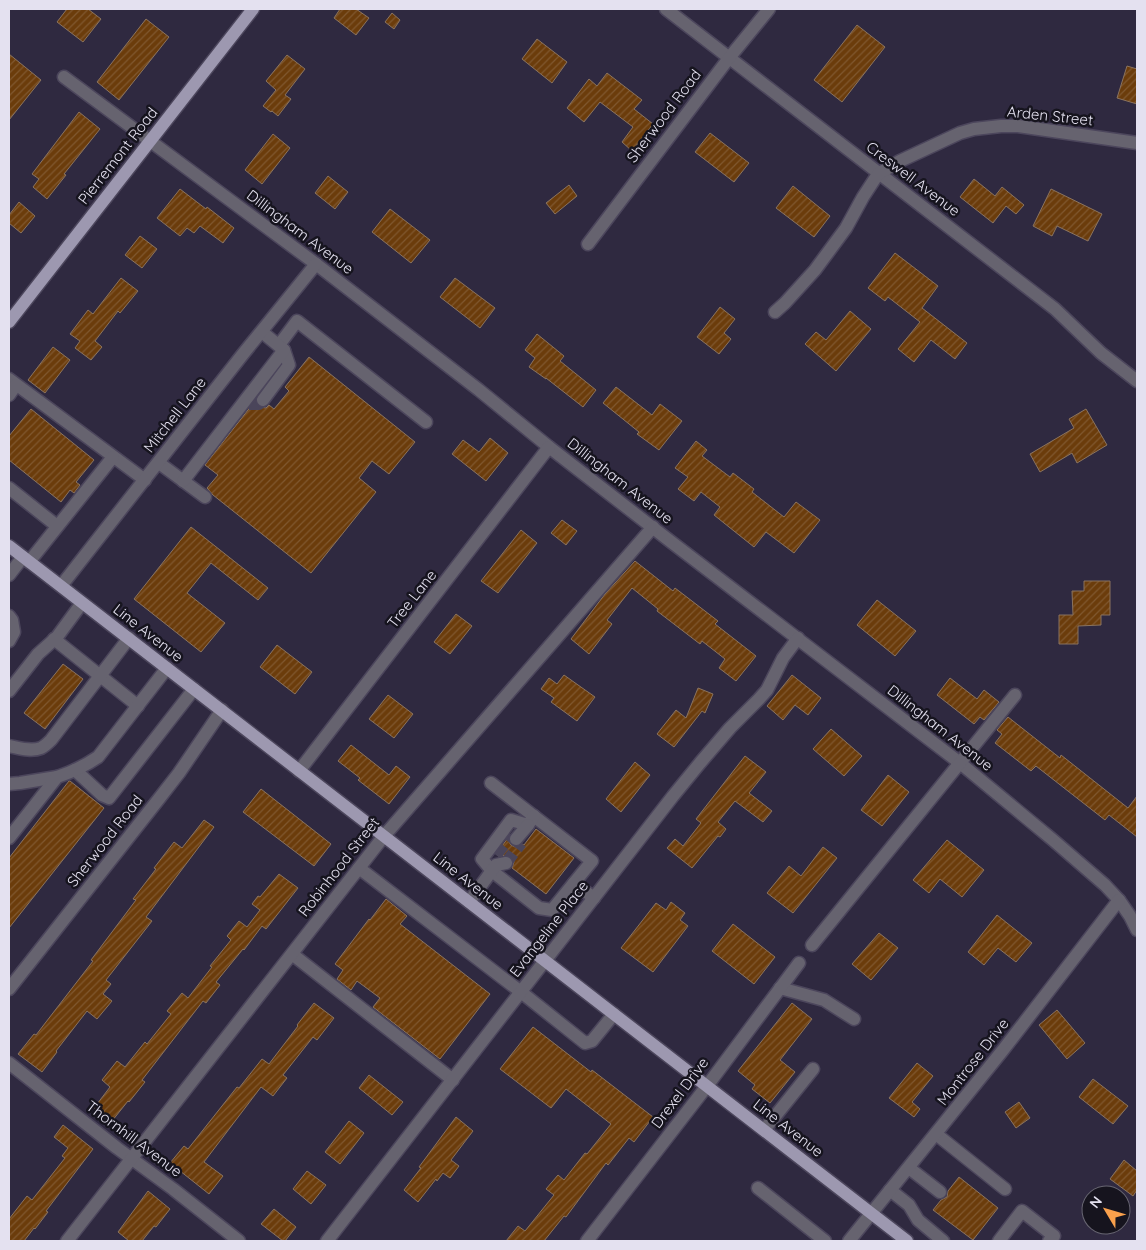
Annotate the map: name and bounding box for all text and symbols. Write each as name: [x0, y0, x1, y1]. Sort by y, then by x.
street label: Sherwood Road: [622, 65, 705, 166]
street label: Arden Street: [1006, 102, 1094, 129]
street label: Pierremont Road: [74, 103, 161, 208]
street label: Creswell Avenue: [863, 137, 964, 220]
street label: Dillingham Avenue: [243, 185, 357, 278]
street label: Mitchell Lane: [139, 373, 210, 456]
street label: Dillingham Avenue: [564, 433, 677, 528]
street label: Tree Lane: [383, 566, 440, 632]
street label: Line Avenue: [109, 599, 187, 666]
street label: Dillingham Avenue: [884, 680, 997, 775]
street label: Sherwood Road: [63, 791, 146, 891]
street label: Robinhood Street: [294, 813, 383, 920]
street label: Line Avenue: [429, 847, 507, 914]
street label: Evangeline Place: [505, 877, 592, 981]
street label: Montrose Drive: [933, 1014, 1013, 1109]
street label: Drexel Drive: [647, 1054, 712, 1132]
street label: Line Avenue: [749, 1094, 827, 1161]
street label: Thornhill Avenue: [83, 1096, 186, 1181]
north arrow: [1081, 1185, 1131, 1235]
text: N: [1085, 1192, 1106, 1212]

